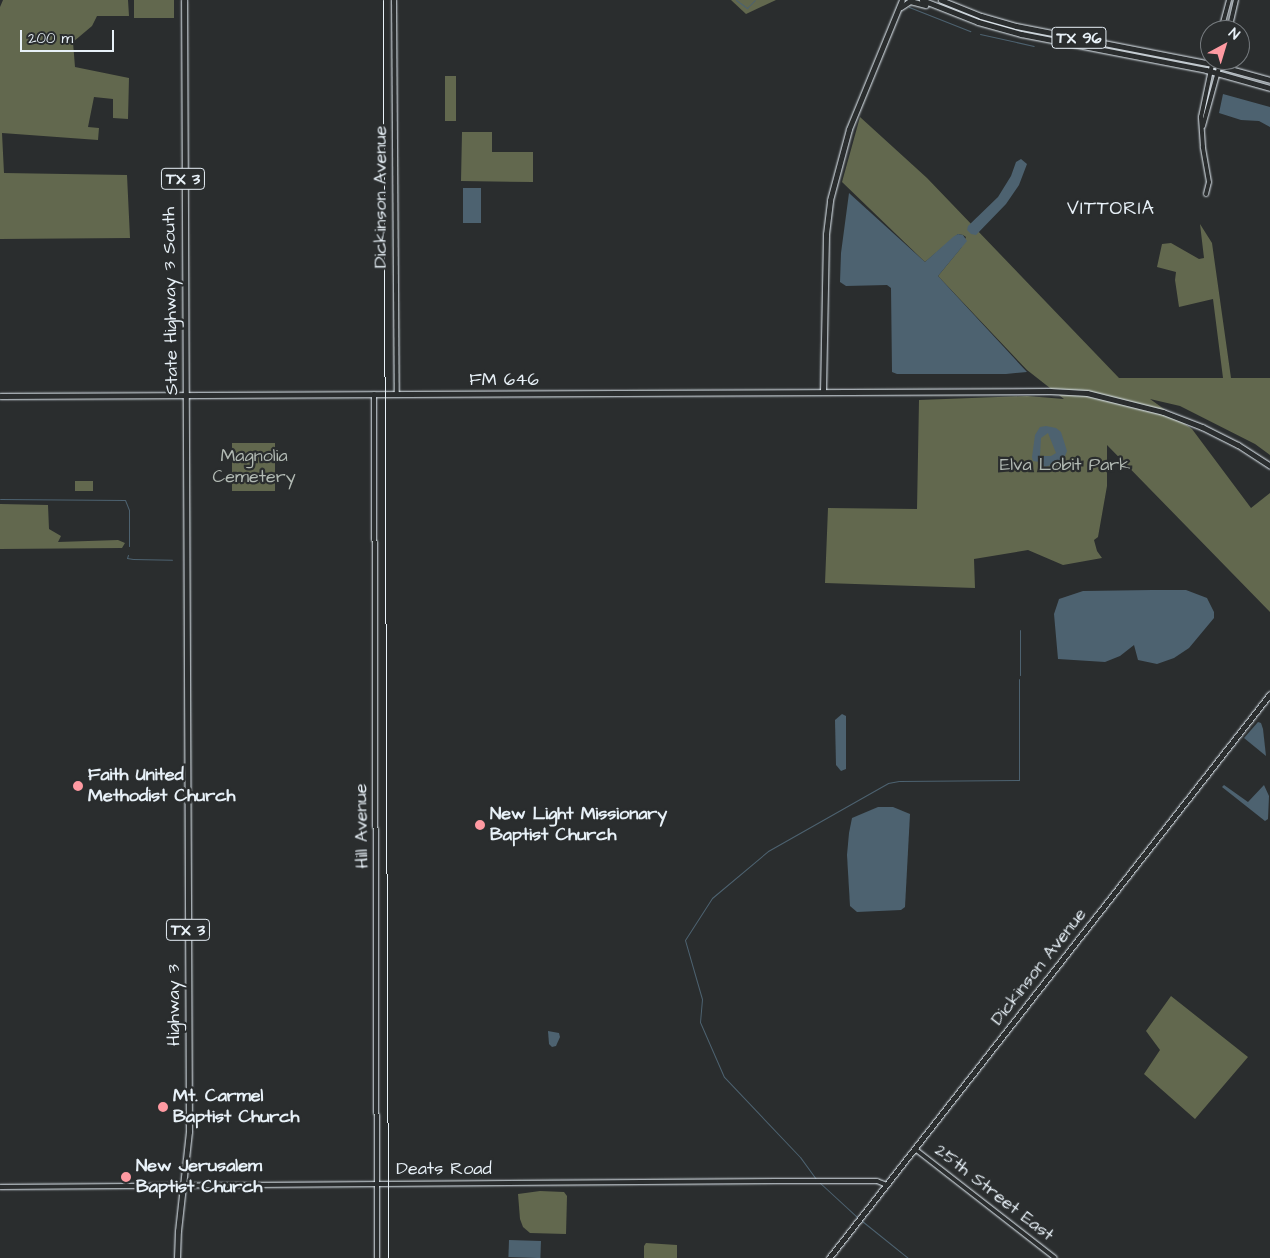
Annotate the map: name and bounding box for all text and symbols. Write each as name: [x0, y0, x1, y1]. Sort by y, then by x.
scale bar: [22, 20, 116, 52]
north arrow: [1200, 20, 1250, 70]
road number: TX 96: [1050, 24, 1108, 52]
text: N: [1224, 24, 1244, 45]
text: 200 m: [28, 28, 73, 49]
street label: Dickinson Avenue: [370, 126, 392, 268]
road number: TX 3: [160, 165, 206, 192]
district label: VITTORIA: [1066, 198, 1156, 220]
street label: State Highway 3 South: [159, 207, 183, 395]
street label: FM 646: [469, 369, 539, 391]
park label: Magnolia Cemetery: [212, 446, 296, 488]
park label: Elva Lobit Park: [1000, 454, 1130, 476]
place label: Faith United Methodist Church: [88, 765, 235, 808]
marker: Faith United Methodist Church: [72, 780, 84, 792]
street label: Hill Avenue: [350, 783, 374, 869]
place label: New Light Missionary Baptist Church: [490, 804, 667, 846]
marker: New Light Missionary Baptist Church: [474, 819, 486, 831]
street label: Dickinson Avenue: [987, 904, 1091, 1030]
road number: TX 3: [166, 916, 210, 944]
street label: Highway 3: [163, 964, 185, 1046]
place label: Mt. Carmel Baptist Church: [173, 1086, 300, 1128]
marker: Mt. Carmel Baptist Church: [157, 1101, 169, 1113]
street label: 25th Street East: [930, 1140, 1058, 1246]
place label: New Jerusalem Baptist Church: [136, 1156, 263, 1198]
street label: Deats Road: [396, 1158, 492, 1180]
marker: New Jerusalem Baptist Church: [120, 1171, 132, 1183]

